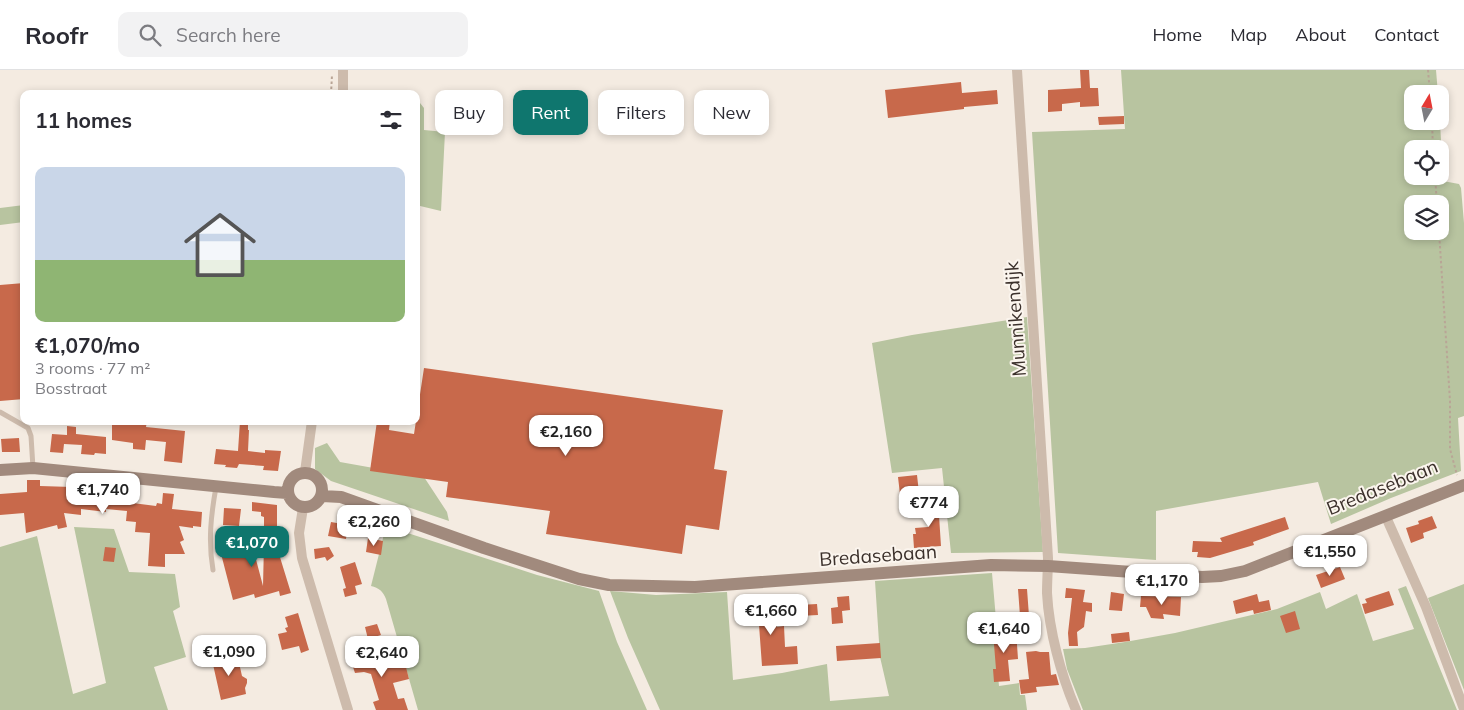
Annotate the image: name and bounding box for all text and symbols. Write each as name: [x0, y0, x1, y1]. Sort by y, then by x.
search box: [118, 12, 468, 57]
text: Roofr: [25, 20, 88, 50]
icon: search: [136, 21, 164, 49]
text: Search here: [176, 23, 281, 47]
text: Home: [1152, 23, 1202, 46]
text: Map: [1230, 23, 1267, 46]
text: About: [1295, 23, 1346, 46]
text: Contact: [1374, 23, 1439, 46]
north arrow: [1404, 85, 1449, 130]
map controls: [1404, 85, 1449, 240]
chip: Buy: [435, 90, 503, 135]
chip: Rent: [513, 90, 588, 135]
chip: Filters: [598, 90, 684, 135]
chip: New: [694, 90, 769, 135]
icon: filters: [377, 106, 405, 134]
text: 11 homes: [35, 107, 132, 133]
button: locate: [1404, 140, 1449, 185]
button: layers: [1404, 195, 1449, 240]
icon: home: [175, 200, 265, 290]
street label: Munnikendijk: [999, 260, 1031, 377]
text: €1,070/mo: [35, 332, 140, 358]
text: 3 rooms · 77 m²: [35, 358, 150, 378]
text: Bosstraat: [35, 378, 107, 398]
pin: €2,160: [525, 414, 607, 457]
text: €2,160: [540, 421, 592, 441]
street label: Bredasebaan: [1323, 454, 1441, 520]
pin: €1,740: [62, 472, 144, 515]
text: €1,740: [77, 479, 129, 499]
pin: €774: [899, 486, 959, 528]
text: €774: [910, 492, 948, 512]
pin: €2,260: [333, 504, 415, 547]
text: €2,260: [348, 511, 400, 531]
pin: €1,070: [211, 526, 293, 568]
text: €1,070: [226, 532, 278, 552]
pin: €1,550: [1289, 534, 1371, 577]
street label: Bredasebaan: [818, 539, 938, 571]
text: €1,550: [1304, 541, 1356, 561]
pin: €1,170: [1121, 564, 1203, 606]
text: €1,170: [1136, 570, 1188, 590]
pin: €1,660: [730, 594, 812, 636]
text: €1,660: [745, 600, 797, 620]
pin: €1,640: [963, 612, 1045, 654]
text: €1,640: [978, 618, 1030, 638]
pin: €1,090: [188, 634, 270, 677]
pin: €2,640: [341, 636, 423, 678]
text: €1,090: [203, 641, 255, 661]
text: €2,640: [356, 642, 408, 662]

